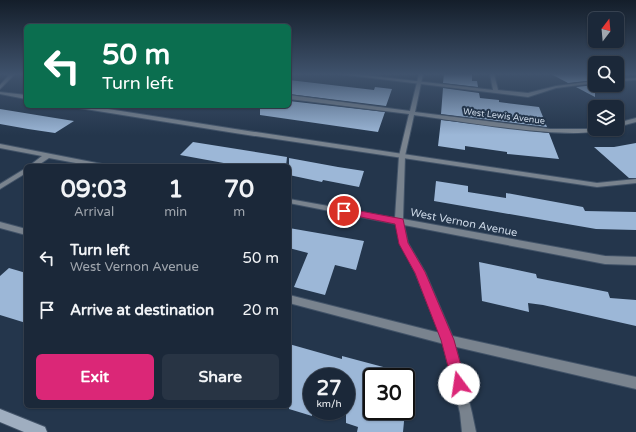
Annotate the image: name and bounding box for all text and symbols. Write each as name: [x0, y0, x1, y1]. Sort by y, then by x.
north arrow: [588, 12, 624, 48]
map controls: [588, 12, 624, 136]
text: 50 m: [102, 38, 170, 72]
icon: left: [36, 40, 88, 92]
button: search: [588, 56, 624, 92]
text: Turn left: [102, 72, 174, 94]
button: layers: [588, 100, 624, 136]
street label: West Lewis Avenue: [462, 106, 545, 127]
text: 09:03: [61, 175, 127, 204]
text: 1: [168, 175, 183, 204]
text: 70: [224, 175, 254, 204]
pin: [327, 194, 361, 228]
icon: arrive: [333, 200, 355, 222]
text: Arrival: [74, 204, 114, 220]
text: min: [164, 204, 187, 220]
text: m: [233, 204, 245, 220]
street label: West Vernon Avenue: [409, 206, 519, 239]
text: Turn left: [70, 241, 130, 259]
icon: left: [36, 247, 58, 269]
text: 50 m: [242, 249, 279, 267]
text: West Vernon Avenue: [70, 259, 199, 275]
icon: arrive: [36, 299, 58, 321]
text: Arrive at destination: [70, 301, 214, 319]
text: 20 m: [242, 301, 279, 319]
button: Exit: [36, 354, 154, 400]
button: Share: [162, 354, 279, 400]
position arrow: [438, 363, 480, 405]
speed limit sign: 30: [363, 368, 415, 420]
text: 27: [316, 377, 342, 401]
text: km/h: [316, 398, 342, 410]

